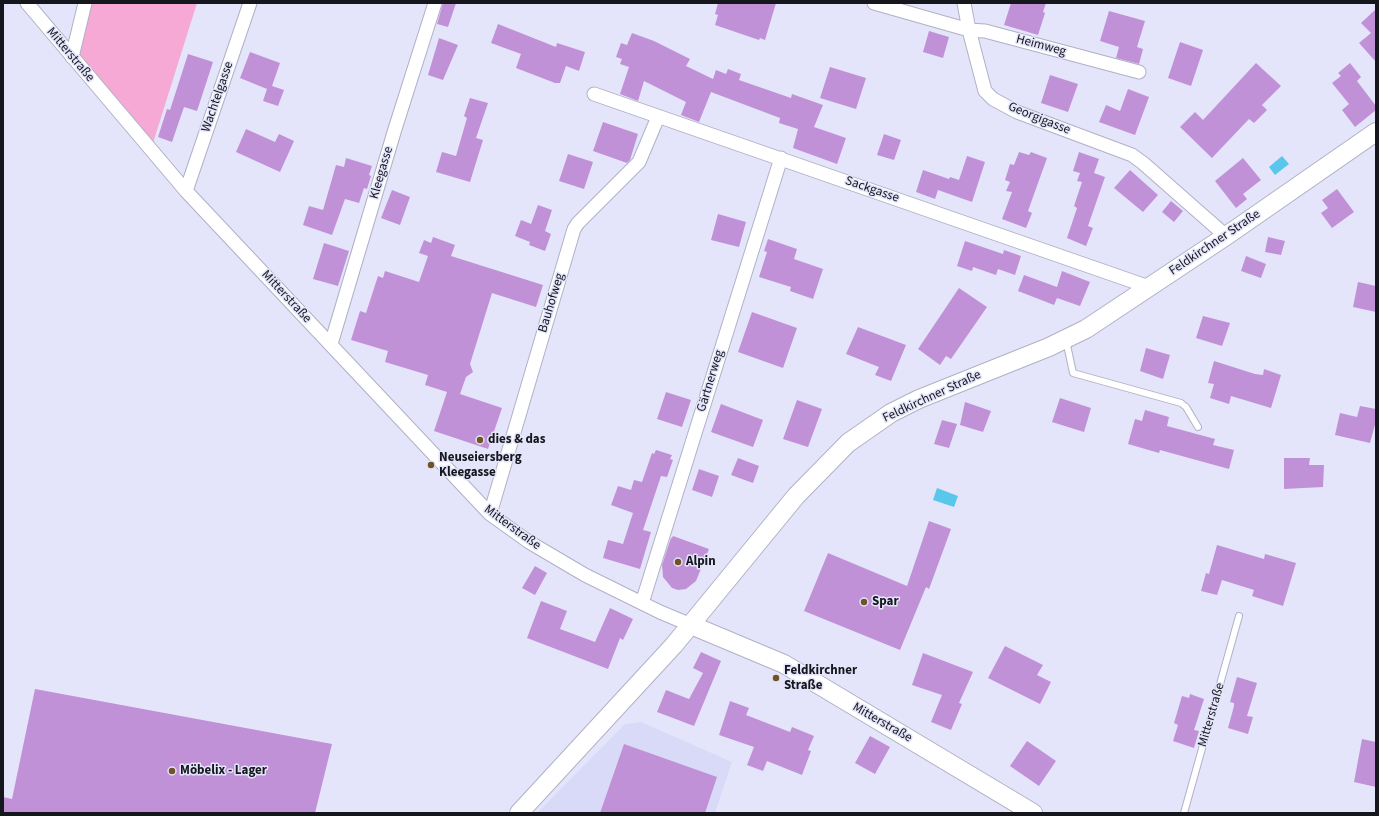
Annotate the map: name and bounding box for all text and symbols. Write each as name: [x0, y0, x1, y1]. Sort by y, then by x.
street label: Mitterstraße: [43, 25, 97, 85]
street label: Heimweg: [1014, 32, 1068, 60]
street label: Wachtelgasse: [199, 60, 237, 134]
street label: Georgigasse: [1006, 99, 1072, 139]
street label: Kleegasse: [367, 145, 397, 201]
street label: Sackgasse: [843, 174, 901, 206]
street label: Feldkirchner Straße: [1166, 207, 1264, 279]
street label: Mitterstraße: [258, 267, 314, 327]
street label: Bauhofweg: [536, 271, 568, 335]
street label: Gärtnerweg: [694, 348, 728, 414]
street label: Feldkirchner Straße: [880, 367, 984, 427]
place label: dies & das: [488, 432, 545, 448]
marker: dies & das: [475, 435, 485, 445]
place label: Neuseiersberg Kleegasse: [439, 450, 522, 481]
marker: Neuseiersberg Kleegasse: [426, 460, 436, 470]
street label: Mitterstraße: [481, 502, 543, 554]
place label: Alpin: [686, 554, 716, 570]
marker: Alpin: [673, 557, 683, 567]
place label: Spar: [872, 594, 899, 610]
marker: Spar: [859, 597, 869, 607]
place label: Feldkirchner Straße: [784, 663, 857, 694]
marker: Feldkirchner Straße: [771, 673, 781, 683]
street label: Mitterstraße: [1195, 681, 1229, 749]
street label: Mitterstraße: [849, 700, 915, 746]
place label: Möbelix - Lager: [180, 763, 267, 779]
marker: Möbelix - Lager: [167, 766, 177, 776]

